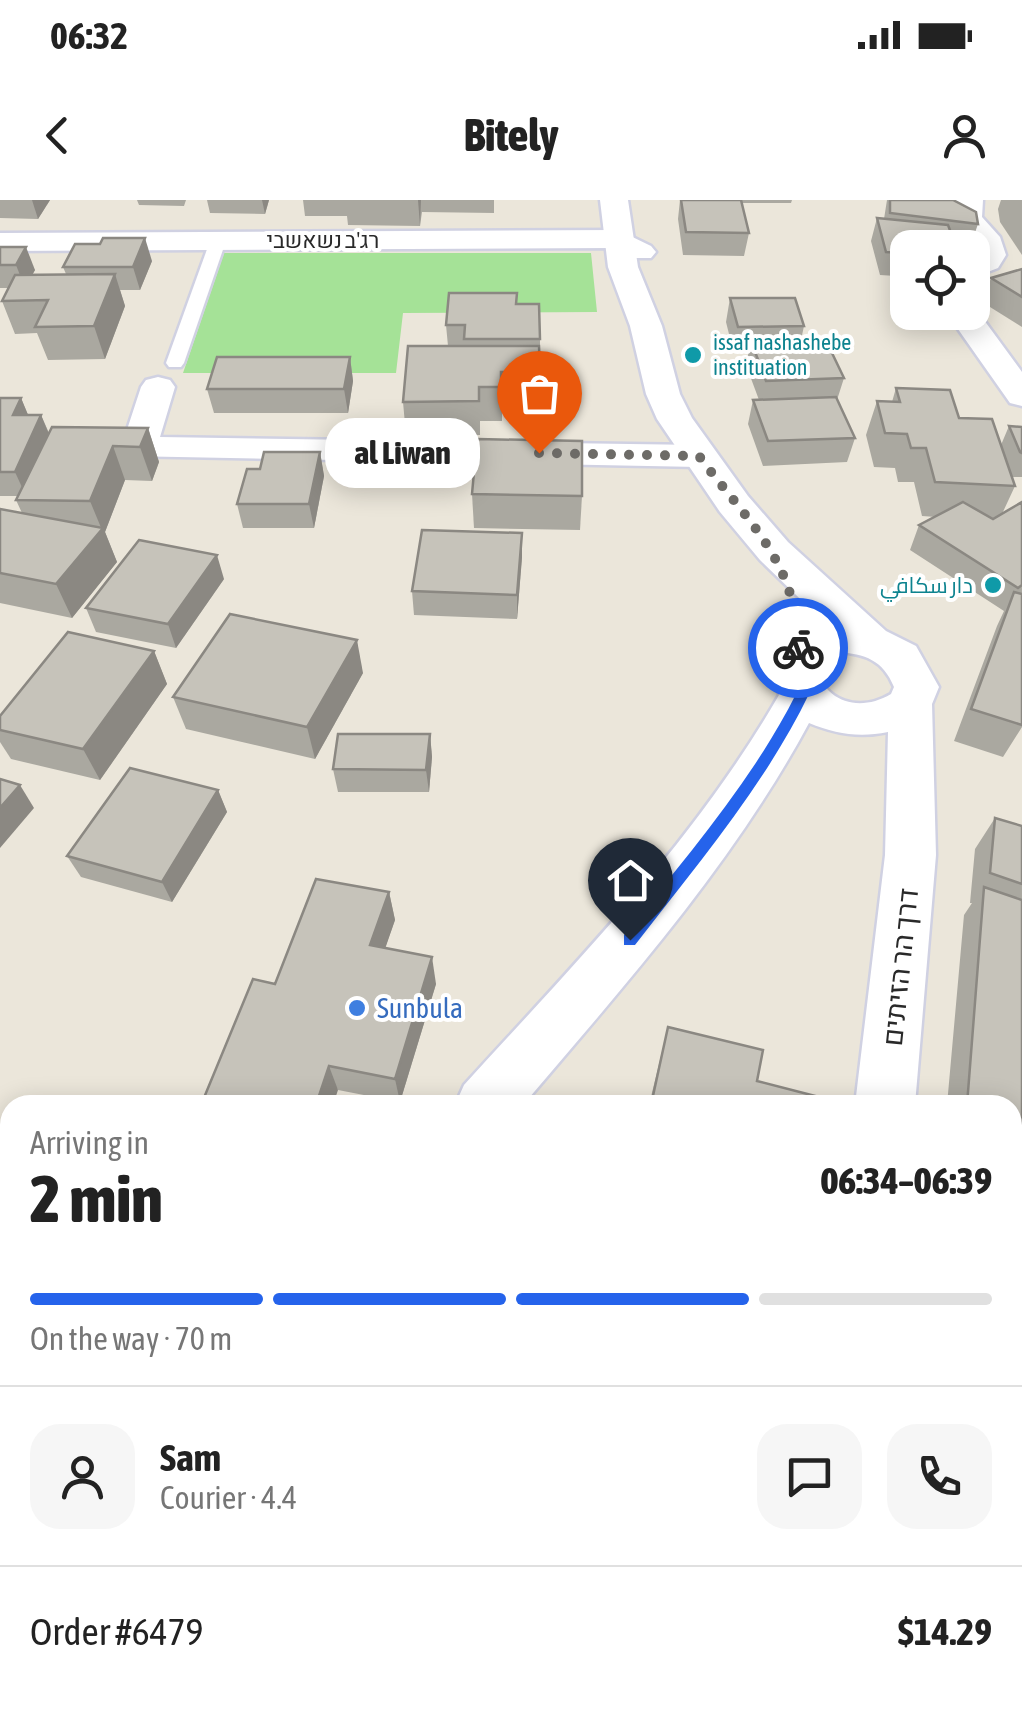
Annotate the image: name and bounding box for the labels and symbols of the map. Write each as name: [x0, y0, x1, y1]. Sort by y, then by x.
street label: רג'ב נשאשבי: [267, 227, 379, 253]
place label: issaf nashashebe instituation: [713, 329, 851, 380]
marker: issaf nashashebe instituation: [682, 344, 704, 366]
pin: [497, 351, 582, 454]
callout: al Liwan: [324, 418, 479, 488]
place label: دار سكافي: [880, 572, 973, 602]
marker: دار سكافي: [982, 574, 1004, 596]
courier: [748, 598, 848, 698]
pin: [588, 838, 673, 941]
street label: דרך הר הזיתים: [876, 886, 924, 1048]
place label: Sunbula: [377, 992, 463, 1024]
marker: Sunbula: [346, 997, 368, 1019]

